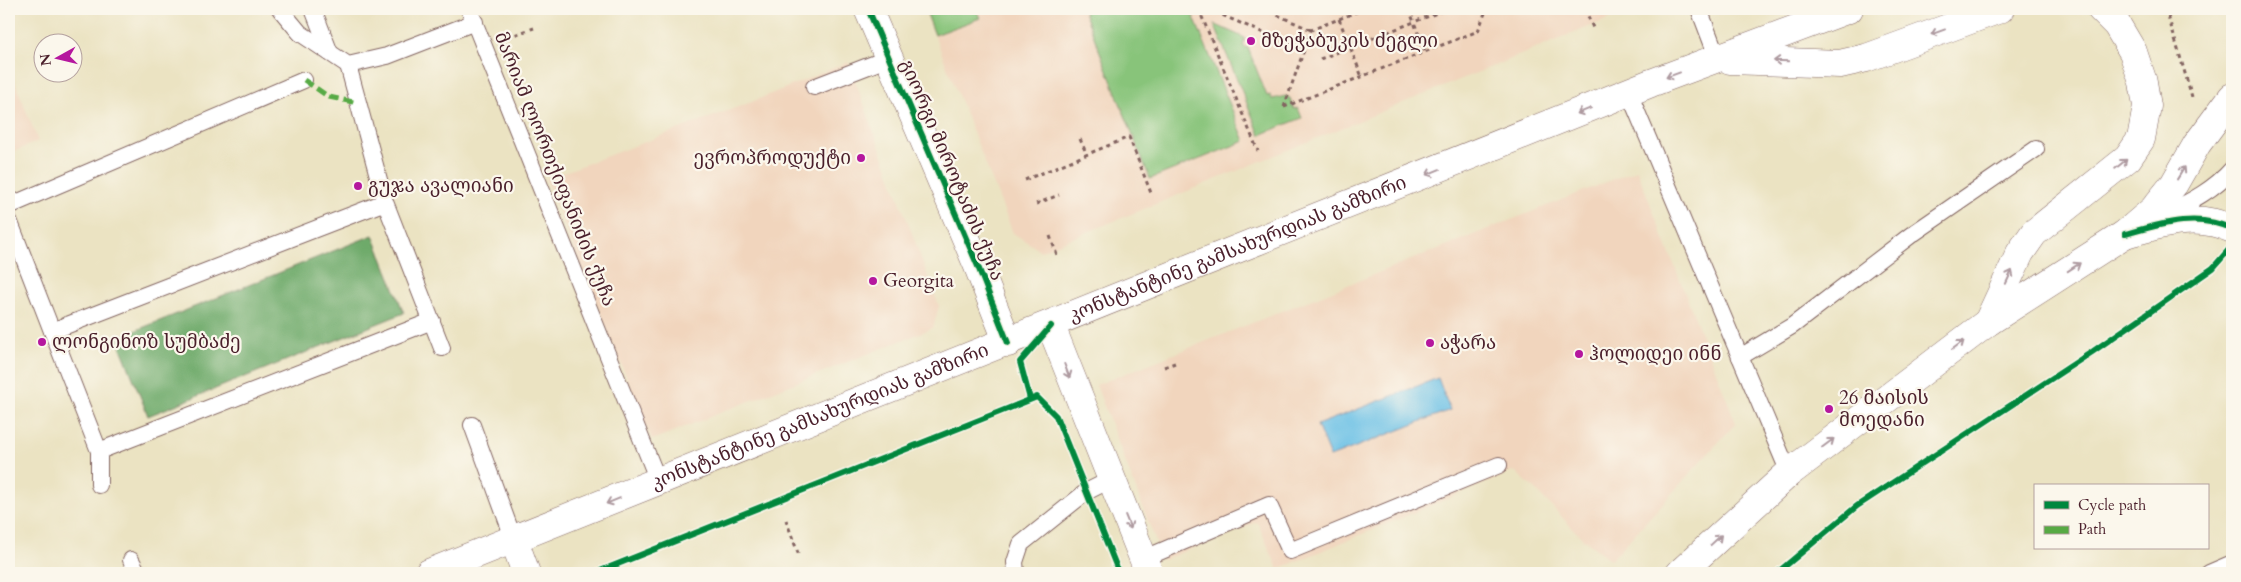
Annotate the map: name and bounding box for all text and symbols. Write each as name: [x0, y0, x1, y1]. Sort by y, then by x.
street label: მარიამ ლორთქიფანიძის ქუჩა: [488, 28, 622, 310]
place label: მზეჭაბუკის ძეგლი: [1261, 28, 1438, 54]
one-way arrow: [1931, 28, 1946, 37]
north arrow: [32, 32, 82, 82]
marker: მზეჭაბუკის ძეგლი: [1245, 35, 1257, 47]
text: N: [35, 52, 56, 67]
street label: გიორგი მიროტაძის ქუჩა: [894, 55, 1010, 285]
one-way arrow: [1773, 57, 1789, 66]
one-way arrow: [1666, 71, 1681, 80]
one-way arrow: [1576, 107, 1592, 116]
place label: ევროპროდუქტი: [693, 145, 851, 171]
marker: ევროპროდუქტი: [855, 152, 867, 164]
one-way arrow: [2114, 158, 2127, 169]
one-way arrow: [2176, 166, 2186, 180]
one-way arrow: [1426, 167, 1441, 177]
street label: კონსტანტინე გამსახურდიას გამზირი: [1065, 169, 1410, 328]
place label: გუჯა ავალიანი: [368, 173, 514, 199]
marker: გუჯა ავალიანი: [352, 180, 364, 192]
one-way arrow: [2066, 262, 2080, 272]
place label: Georgita: [883, 268, 954, 294]
one-way arrow: [2004, 270, 2014, 285]
marker: Georgita: [867, 275, 879, 287]
place label: ლონგინოზ სუმბაძე: [52, 329, 241, 355]
place label: აჭარა: [1440, 330, 1496, 356]
marker: ლონგინოზ სუმბაძე: [36, 336, 48, 348]
street label: კონსტანტინე გამსახურდიას გამზირი: [647, 337, 993, 496]
marker: აჭარა: [1424, 337, 1436, 349]
one-way arrow: [1951, 340, 1964, 351]
place label: ჰოლიდეი ინნ: [1589, 341, 1722, 367]
marker: ჰოლიდეი ინნ: [1573, 348, 1585, 360]
one-way arrow: [1064, 364, 1073, 379]
place label: 26 მაისის მოედანი: [1839, 385, 1929, 433]
marker: 26 მაისის მოედანი: [1823, 403, 1835, 415]
one-way arrow: [1821, 438, 1834, 449]
legend: [2034, 484, 2208, 550]
text: Cycle path: [2078, 495, 2147, 515]
one-way arrow: [606, 497, 621, 506]
one-way arrow: [1123, 514, 1133, 529]
text: Path: [2078, 519, 2107, 539]
one-way arrow: [1709, 534, 1722, 546]

